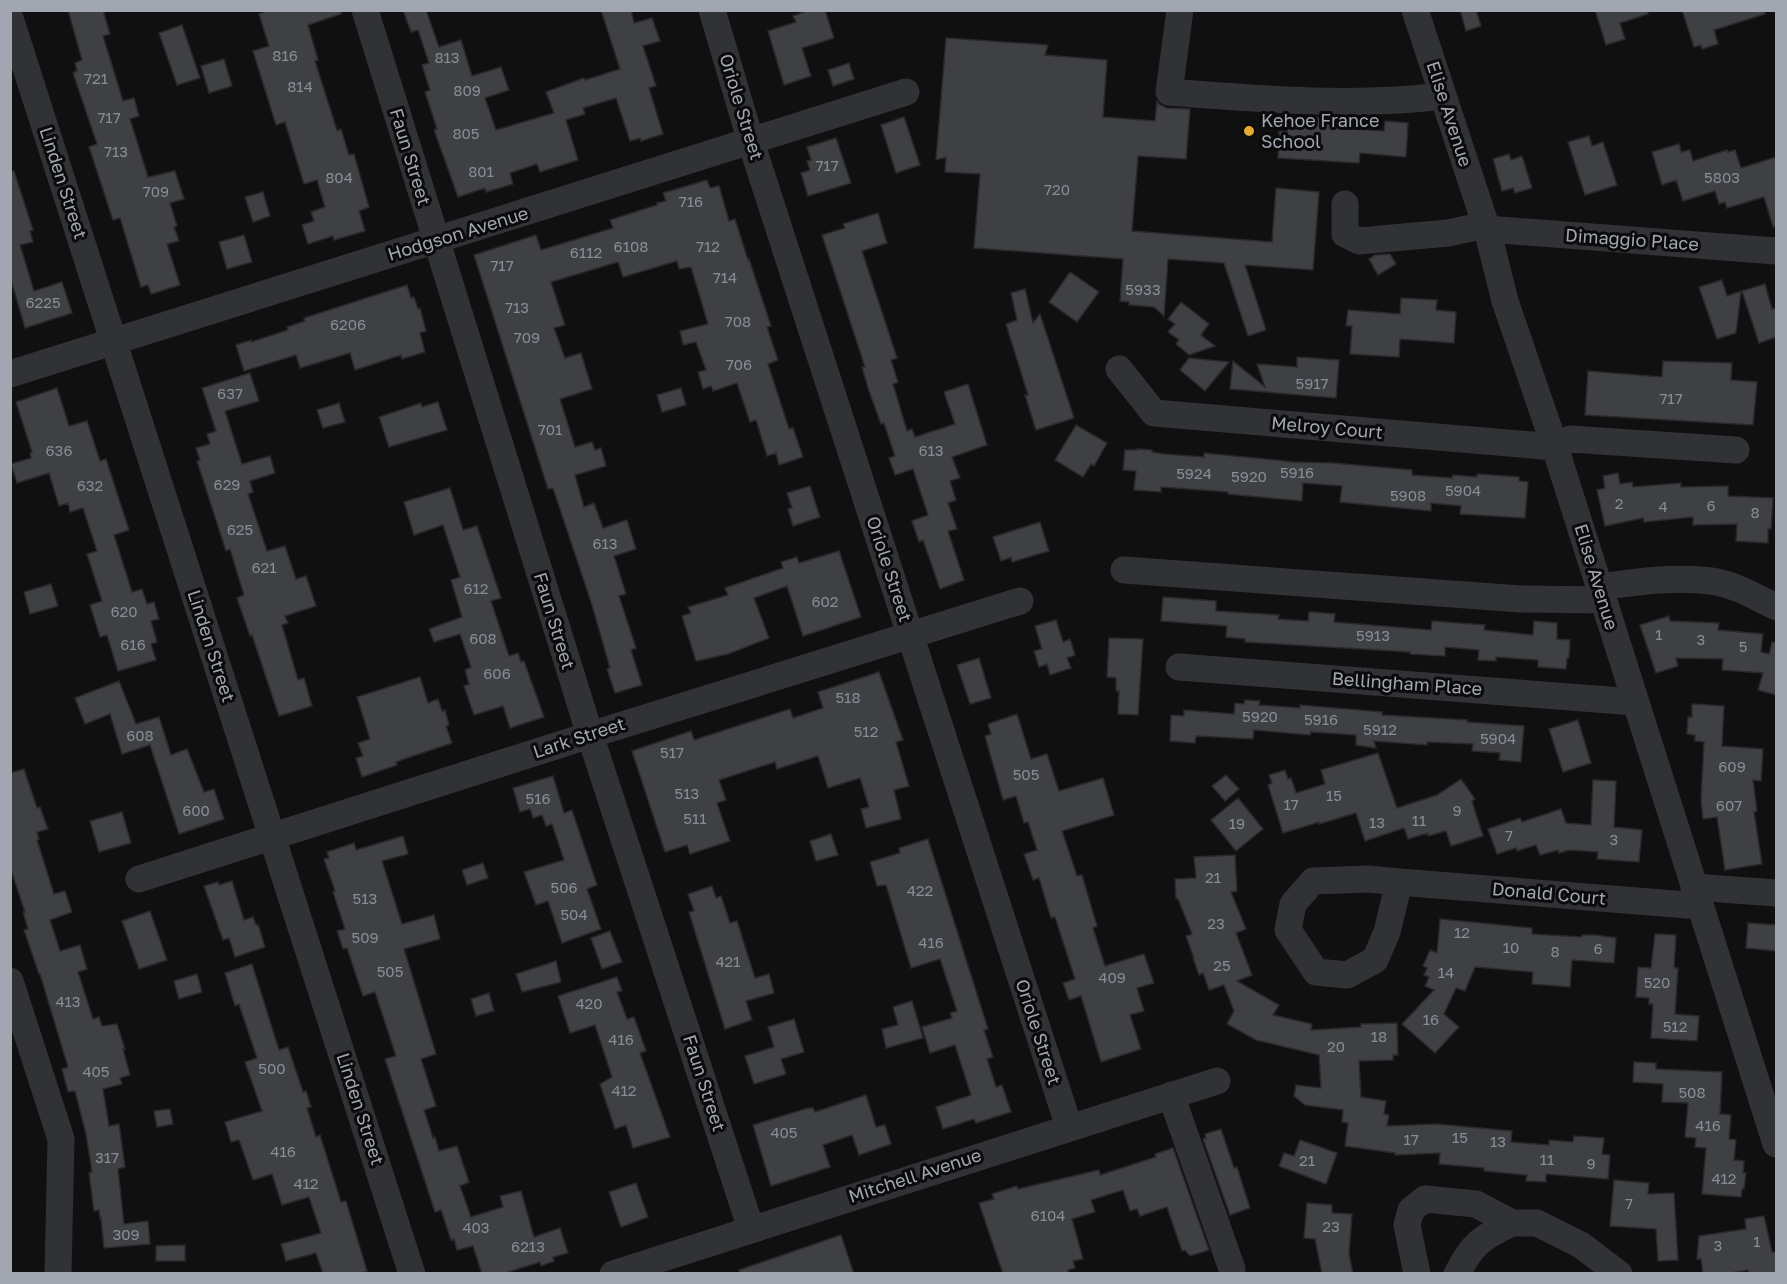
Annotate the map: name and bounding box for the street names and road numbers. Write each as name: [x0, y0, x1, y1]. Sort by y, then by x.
street label: Oriole Street: [715, 51, 769, 162]
street label: Elise Avenue: [1423, 58, 1477, 169]
street label: Faun Street: [386, 106, 436, 208]
street label: Linden Street: [35, 124, 92, 241]
street label: Hodgson Avenue: [385, 201, 531, 265]
street label: Dimaggio Place: [1565, 223, 1700, 255]
street label: Melroy Court: [1270, 411, 1384, 443]
street label: Oriole Street: [863, 513, 917, 624]
street label: Elise Avenue: [1570, 521, 1623, 632]
street label: Faun Street: [530, 570, 580, 672]
street label: Linden Street: [183, 587, 240, 704]
street label: Bellingham Place: [1331, 667, 1483, 699]
street label: Lark Street: [530, 712, 628, 762]
street label: Donald Court: [1491, 877, 1607, 909]
street label: Oriole Street: [1012, 976, 1066, 1087]
street label: Faun Street: [679, 1032, 731, 1134]
street label: Linden Street: [332, 1050, 389, 1167]
street label: Mitchell Avenue: [845, 1143, 984, 1207]

